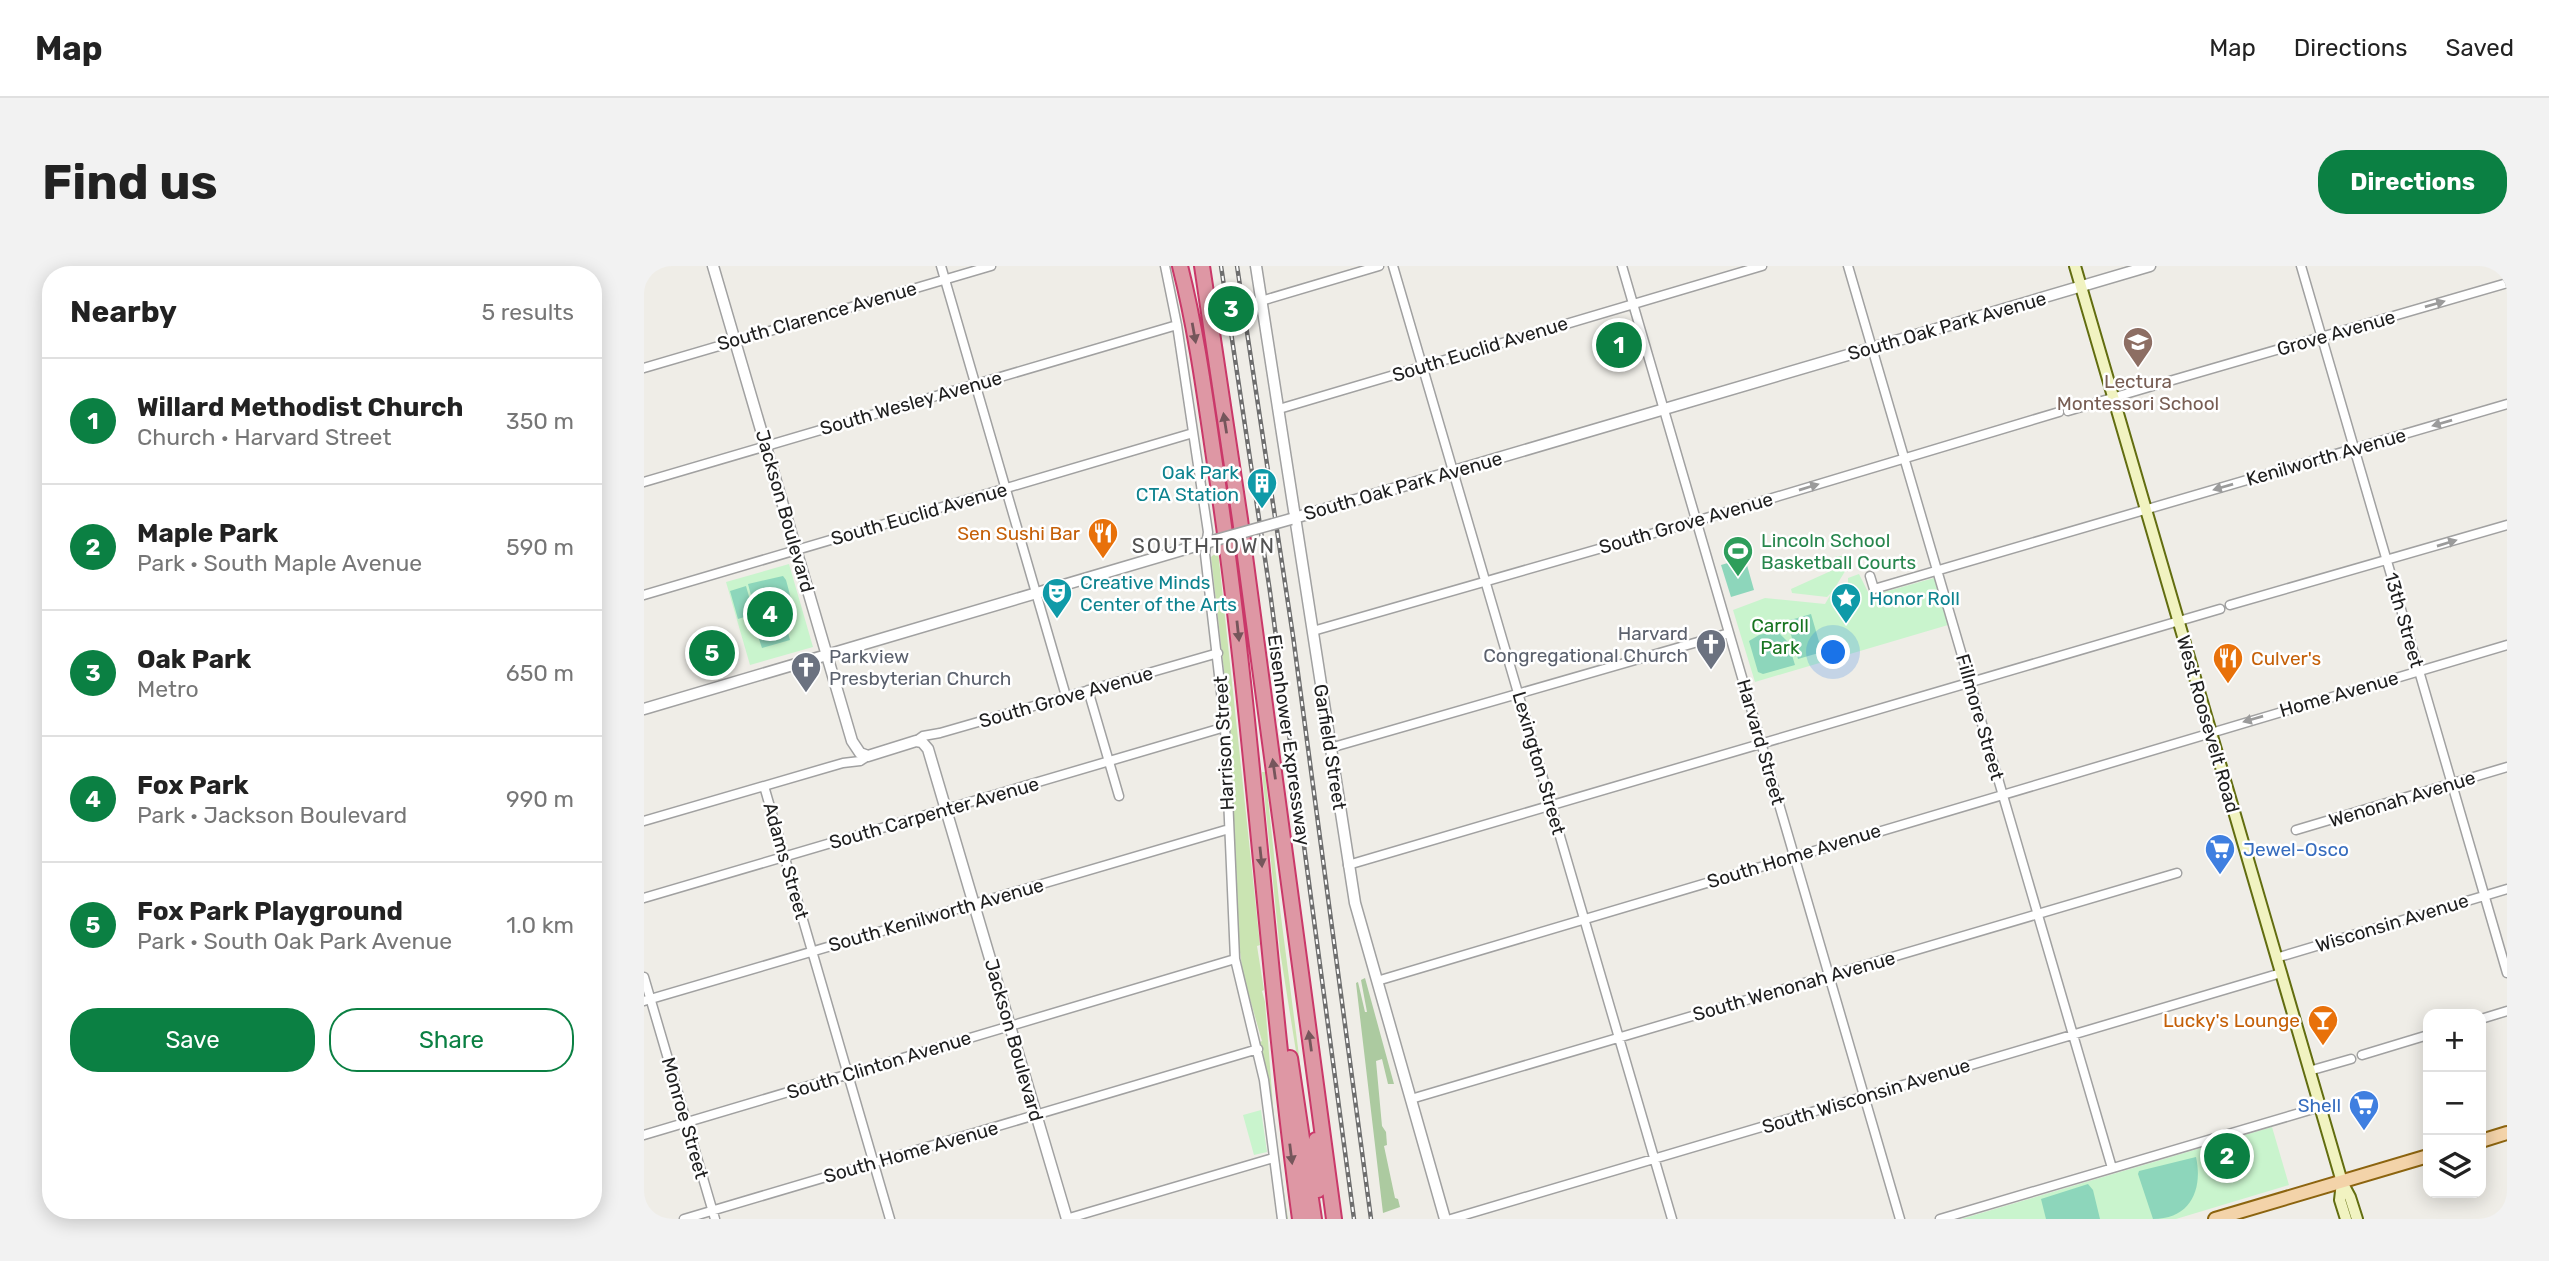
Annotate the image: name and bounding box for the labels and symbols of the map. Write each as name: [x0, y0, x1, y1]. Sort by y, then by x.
street label: South Clarence Avenue: [715, 276, 919, 356]
pin: 3: [1208, 283, 1254, 335]
street label: South Oak Park Avenue: [1845, 287, 2049, 365]
one-way arrow: [2424, 299, 2445, 309]
street label: Grove Avenue: [2274, 305, 2398, 361]
street label: South Euclid Avenue: [1389, 311, 1571, 387]
pin: 1: [1596, 319, 1642, 371]
one-way arrow: [1189, 322, 1200, 344]
school or university icon: Lectura Montessori School: [2121, 325, 2155, 369]
street label: South Wesley Avenue: [817, 366, 1005, 440]
place label: Lectura Montessori School: [2057, 370, 2219, 415]
one-way arrow: [1219, 412, 1230, 434]
one-way arrow: [2431, 419, 2452, 429]
street label: Kenilworth Avenue: [2244, 423, 2408, 491]
street label: Jackson Boulevard: [751, 427, 819, 595]
street label: South Oak Park Avenue: [1301, 447, 1505, 525]
place label: Oak Park CTA Station: [1136, 461, 1239, 506]
building icon: Oak Park CTA Station: [1245, 466, 1279, 510]
street label: South Euclid Avenue: [828, 478, 1010, 550]
one-way arrow: [1798, 481, 1819, 491]
one-way arrow: [2212, 483, 2233, 493]
street label: South Grove Avenue: [1596, 487, 1776, 559]
restaurant icon: Sen Sushi Bar: [1086, 516, 1120, 560]
place label: Sen Sushi Bar: [957, 522, 1081, 545]
place label: Lincoln School Basketball Courts: [1761, 529, 1916, 574]
district label: SOUTHTOWN: [1132, 533, 1276, 558]
sports icon: Lincoln School Basketball Courts: [1721, 534, 1755, 578]
one-way arrow: [2437, 537, 2458, 547]
street label: 13th Street: [2379, 570, 2429, 671]
place label: Creative Minds Center of the Arts: [1080, 571, 1237, 616]
theatre icon: Creative Minds Center of the Arts: [1040, 576, 1074, 620]
place icon: Honor Roll: [1829, 581, 1863, 625]
place label: Honor Roll: [1869, 587, 1960, 610]
pin: 4: [747, 588, 793, 640]
park label: Carroll Park: [1751, 614, 1809, 659]
one-way arrow: [1233, 620, 1244, 642]
place label: Harvard Congregational Church: [1483, 622, 1688, 667]
pin: 5: [689, 627, 735, 679]
church icon: Harvard Congregational Church: [1694, 627, 1728, 671]
street label: West Roosevelt Road: [2172, 632, 2244, 816]
street label: Eisenhower Expressway: [1263, 633, 1315, 847]
your location: [1816, 635, 1850, 669]
restaurant icon: Culver's: [2211, 641, 2245, 685]
place label: Parkview Presbyterian Church: [829, 645, 1011, 690]
place label: Culver's: [2251, 647, 2321, 670]
church icon: Parkview Presbyterian Church: [789, 650, 823, 694]
street label: Fillmore Street: [1951, 651, 2009, 783]
street label: South Grove Avenue: [976, 661, 1156, 733]
street label: Home Avenue: [2277, 666, 2401, 722]
street label: Harrison Street: [1209, 675, 1239, 811]
street label: Harvard Street: [1732, 676, 1790, 808]
street label: Garfield Street: [1309, 682, 1351, 812]
street label: Lexington Street: [1508, 689, 1571, 838]
one-way arrow: [2242, 714, 2264, 725]
one-way arrow: [1268, 758, 1279, 780]
street label: Wenonah Avenue: [2326, 766, 2478, 832]
street label: South Carpenter Avenue: [826, 772, 1042, 854]
street label: Adams Street: [758, 800, 814, 923]
street label: South Home Avenue: [1704, 819, 1884, 893]
supermarket icon: Jewel-Osco: [2203, 832, 2237, 876]
place label: Jewel-Osco: [2243, 838, 2349, 861]
one-way arrow: [1255, 846, 1266, 868]
street label: South Kenilworth Avenue: [826, 873, 1046, 957]
street label: Wisconsin Avenue: [2313, 889, 2471, 957]
street label: South Wenonah Avenue: [1690, 946, 1898, 1026]
street label: Jackson Boulevard: [980, 956, 1048, 1124]
bar icon: Lucky's Lounge: [2306, 1003, 2340, 1047]
place label: Lucky's Lounge: [2163, 1009, 2300, 1032]
street label: South Clinton Avenue: [784, 1026, 974, 1104]
one-way arrow: [1305, 1030, 1316, 1052]
street label: South Wisconsin Avenue: [1759, 1053, 1973, 1139]
street label: Monroe Street: [657, 1054, 714, 1182]
supermarket icon: Shell: [2347, 1088, 2381, 1132]
place label: Shell: [2298, 1094, 2341, 1117]
street label: South Home Avenue: [821, 1116, 1001, 1188]
pin: 2: [2204, 1130, 2250, 1182]
one-way arrow: [1286, 1143, 1297, 1165]

